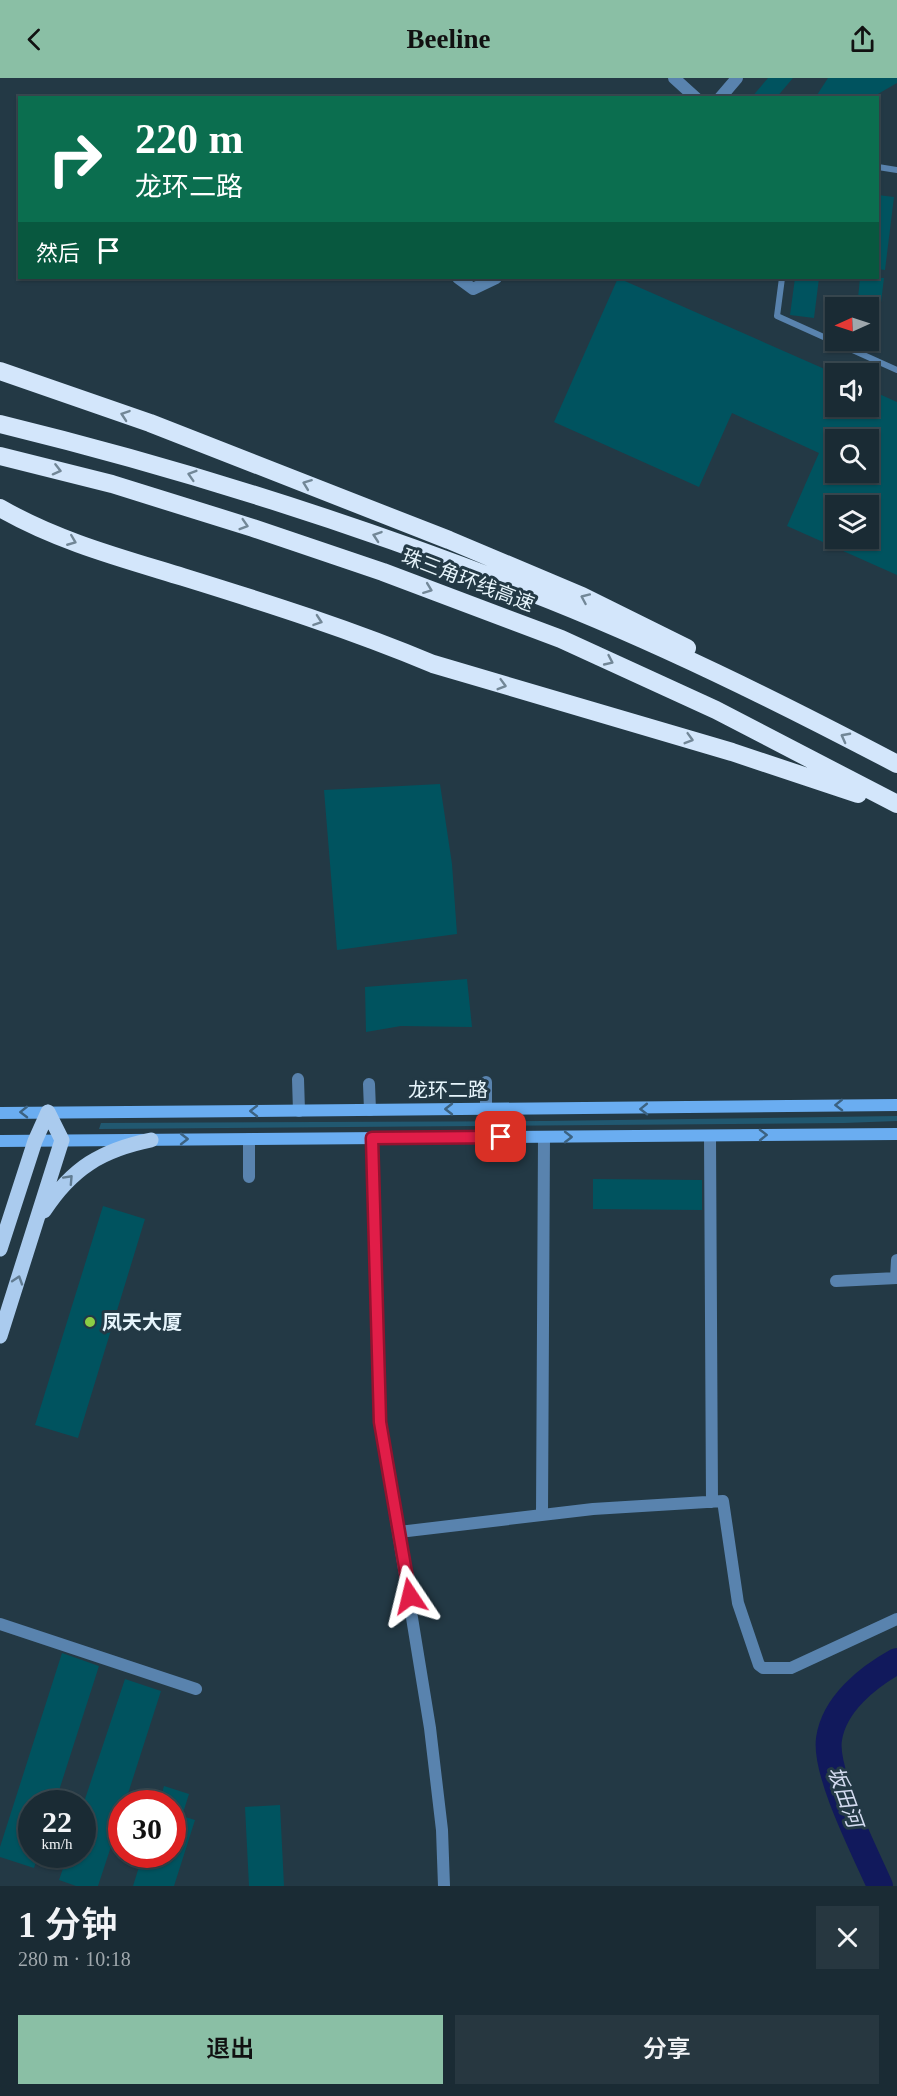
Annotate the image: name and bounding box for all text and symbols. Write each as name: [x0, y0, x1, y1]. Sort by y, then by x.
icon: back: [18, 23, 51, 56]
icon: share: [846, 23, 879, 56]
text: Beeline: [407, 24, 490, 54]
text: 220 m: [135, 116, 244, 162]
icon: right: [36, 120, 114, 198]
text: 龙环二路: [135, 172, 243, 202]
icon: arrive: [92, 234, 125, 267]
text: 然后: [36, 241, 80, 266]
north arrow: [825, 297, 879, 351]
map controls: [825, 297, 879, 549]
button: sound: [825, 363, 879, 417]
one-way arrow: [120, 409, 131, 422]
button: search: [825, 429, 879, 483]
one-way arrow: [52, 462, 62, 475]
one-way arrow: [187, 470, 198, 482]
one-way arrow: [302, 479, 313, 491]
button: layers: [825, 495, 879, 549]
one-way arrow: [238, 518, 249, 530]
one-way arrow: [372, 530, 383, 543]
one-way arrow: [66, 534, 77, 546]
street label: 珠三角环线高速: [399, 545, 537, 615]
one-way arrow: [422, 581, 433, 594]
one-way arrow: [580, 593, 591, 605]
one-way arrow: [312, 614, 323, 627]
one-way arrow: [603, 653, 614, 665]
one-way arrow: [496, 678, 507, 690]
one-way arrow: [683, 732, 694, 744]
one-way arrow: [841, 733, 851, 744]
street label: 龙环二路: [408, 1079, 488, 1101]
one-way arrow: [834, 1099, 843, 1112]
one-way arrow: [639, 1102, 648, 1115]
one-way arrow: [444, 1103, 453, 1115]
one-way arrow: [249, 1105, 258, 1117]
one-way arrow: [19, 1106, 28, 1119]
pin: [475, 1111, 526, 1162]
icon: arrive: [484, 1120, 517, 1153]
one-way arrow: [758, 1129, 767, 1142]
one-way arrow: [563, 1131, 572, 1143]
one-way arrow: [179, 1133, 188, 1145]
one-way arrow: [62, 1176, 73, 1186]
one-way arrow: [10, 1275, 23, 1286]
place label: 凤天大厦: [102, 1311, 182, 1333]
marker: 凤天大厦: [83, 1315, 97, 1329]
position arrow: [378, 1564, 442, 1628]
water label: 坂田河: [823, 1763, 868, 1834]
speed limit sign: 30: [108, 1790, 186, 1868]
text: 22: [42, 1805, 72, 1838]
text: km/h: [42, 1836, 72, 1852]
text: 1 分钟: [18, 1905, 117, 1945]
button: close: [816, 1906, 879, 1969]
text: 280 m · 10:18: [18, 1948, 131, 1970]
button: 退出: [18, 2015, 443, 2084]
button: 分享: [455, 2015, 879, 2084]

